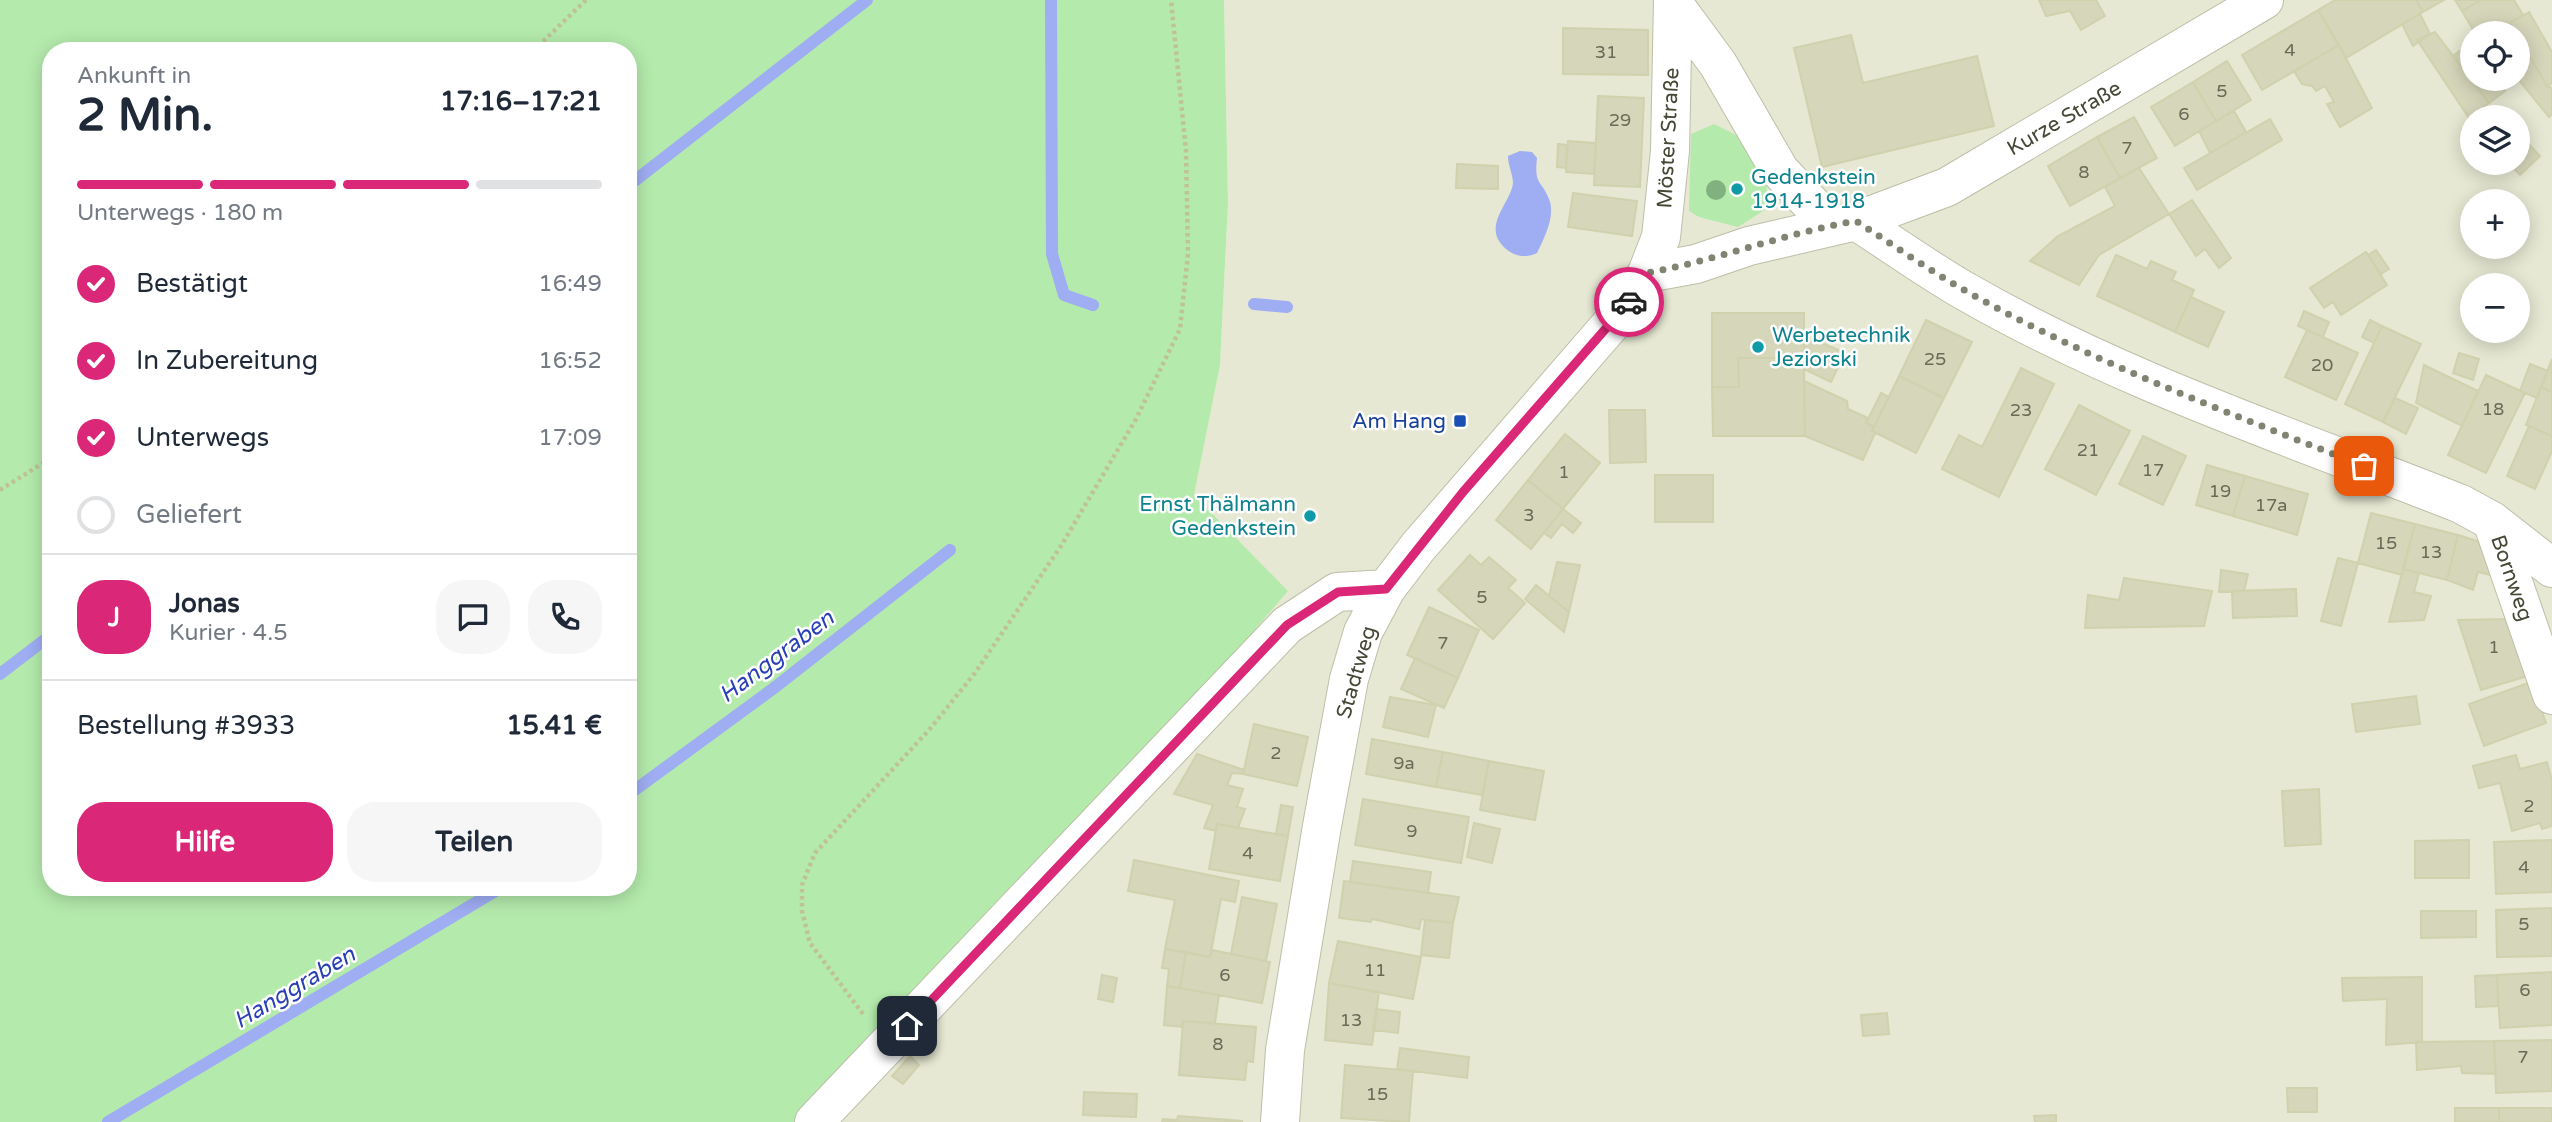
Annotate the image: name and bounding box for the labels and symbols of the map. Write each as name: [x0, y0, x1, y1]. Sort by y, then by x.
house number: 4: [2284, 39, 2296, 61]
house number: 31: [1595, 41, 1617, 63]
street label: Möster Straße: [1652, 67, 1685, 209]
street label: Kurze Straße: [2003, 76, 2126, 161]
house number: 5: [2216, 80, 2228, 102]
house number: 6: [2178, 103, 2190, 125]
house number: 29: [1609, 109, 1631, 131]
house number: 7: [2121, 137, 2133, 159]
house number: 8: [2078, 161, 2090, 183]
place label: Gedenkstein 1914-1918: [1751, 165, 1876, 214]
marker: Gedenkstein 1914-1918: [1729, 181, 1745, 197]
courier: [1594, 267, 1664, 337]
place label: Werbetechnik Jeziorski: [1772, 323, 1911, 372]
marker: Werbetechnik Jeziorski: [1750, 339, 1766, 355]
house number: 25: [1924, 348, 1946, 370]
house number: 20: [2311, 354, 2333, 376]
house number: 18: [2482, 398, 2504, 420]
house number: 23: [2010, 399, 2032, 421]
place label: Am Hang: [1352, 409, 1446, 434]
marker: Am Hang: [1452, 413, 1468, 429]
pin: [2334, 436, 2394, 496]
house number: 21: [2077, 439, 2099, 461]
house number: 17: [2142, 459, 2164, 481]
house number: 1: [1558, 461, 1570, 483]
house number: 19: [2209, 480, 2231, 502]
place label: Ernst Thälmann Gedenkstein: [1139, 492, 1296, 541]
house number: 17a: [2255, 494, 2287, 516]
house number: 3: [1523, 504, 1535, 526]
marker: Ernst Thälmann Gedenkstein: [1302, 508, 1318, 524]
house number: 15: [2375, 532, 2397, 554]
street label: Bornweg: [2485, 532, 2538, 625]
house number: 13: [2420, 541, 2442, 563]
house number: 5: [1476, 586, 1488, 608]
water label: Hanggraben: [714, 604, 840, 709]
street label: Stadtweg: [1331, 623, 1382, 721]
house number: 7: [1437, 632, 1449, 654]
house number: 1: [2488, 636, 2500, 658]
house number: 2: [1270, 742, 1282, 764]
house number: 9a: [1393, 752, 1415, 774]
house number: 2: [2523, 795, 2535, 817]
house number: 9: [1406, 820, 1418, 842]
house number: 4: [1242, 842, 1254, 864]
house number: 4: [2518, 856, 2530, 878]
house number: 5: [2518, 913, 2530, 935]
water label: Hanggraben: [229, 940, 361, 1035]
house number: 11: [1364, 959, 1386, 981]
house number: 6: [1219, 964, 1231, 986]
house number: 6: [2519, 979, 2531, 1001]
pin: [877, 996, 937, 1056]
house number: 13: [1340, 1009, 1362, 1031]
house number: 8: [1212, 1033, 1224, 1055]
house number: 7: [2517, 1046, 2529, 1068]
house number: 15: [1366, 1083, 1388, 1105]

